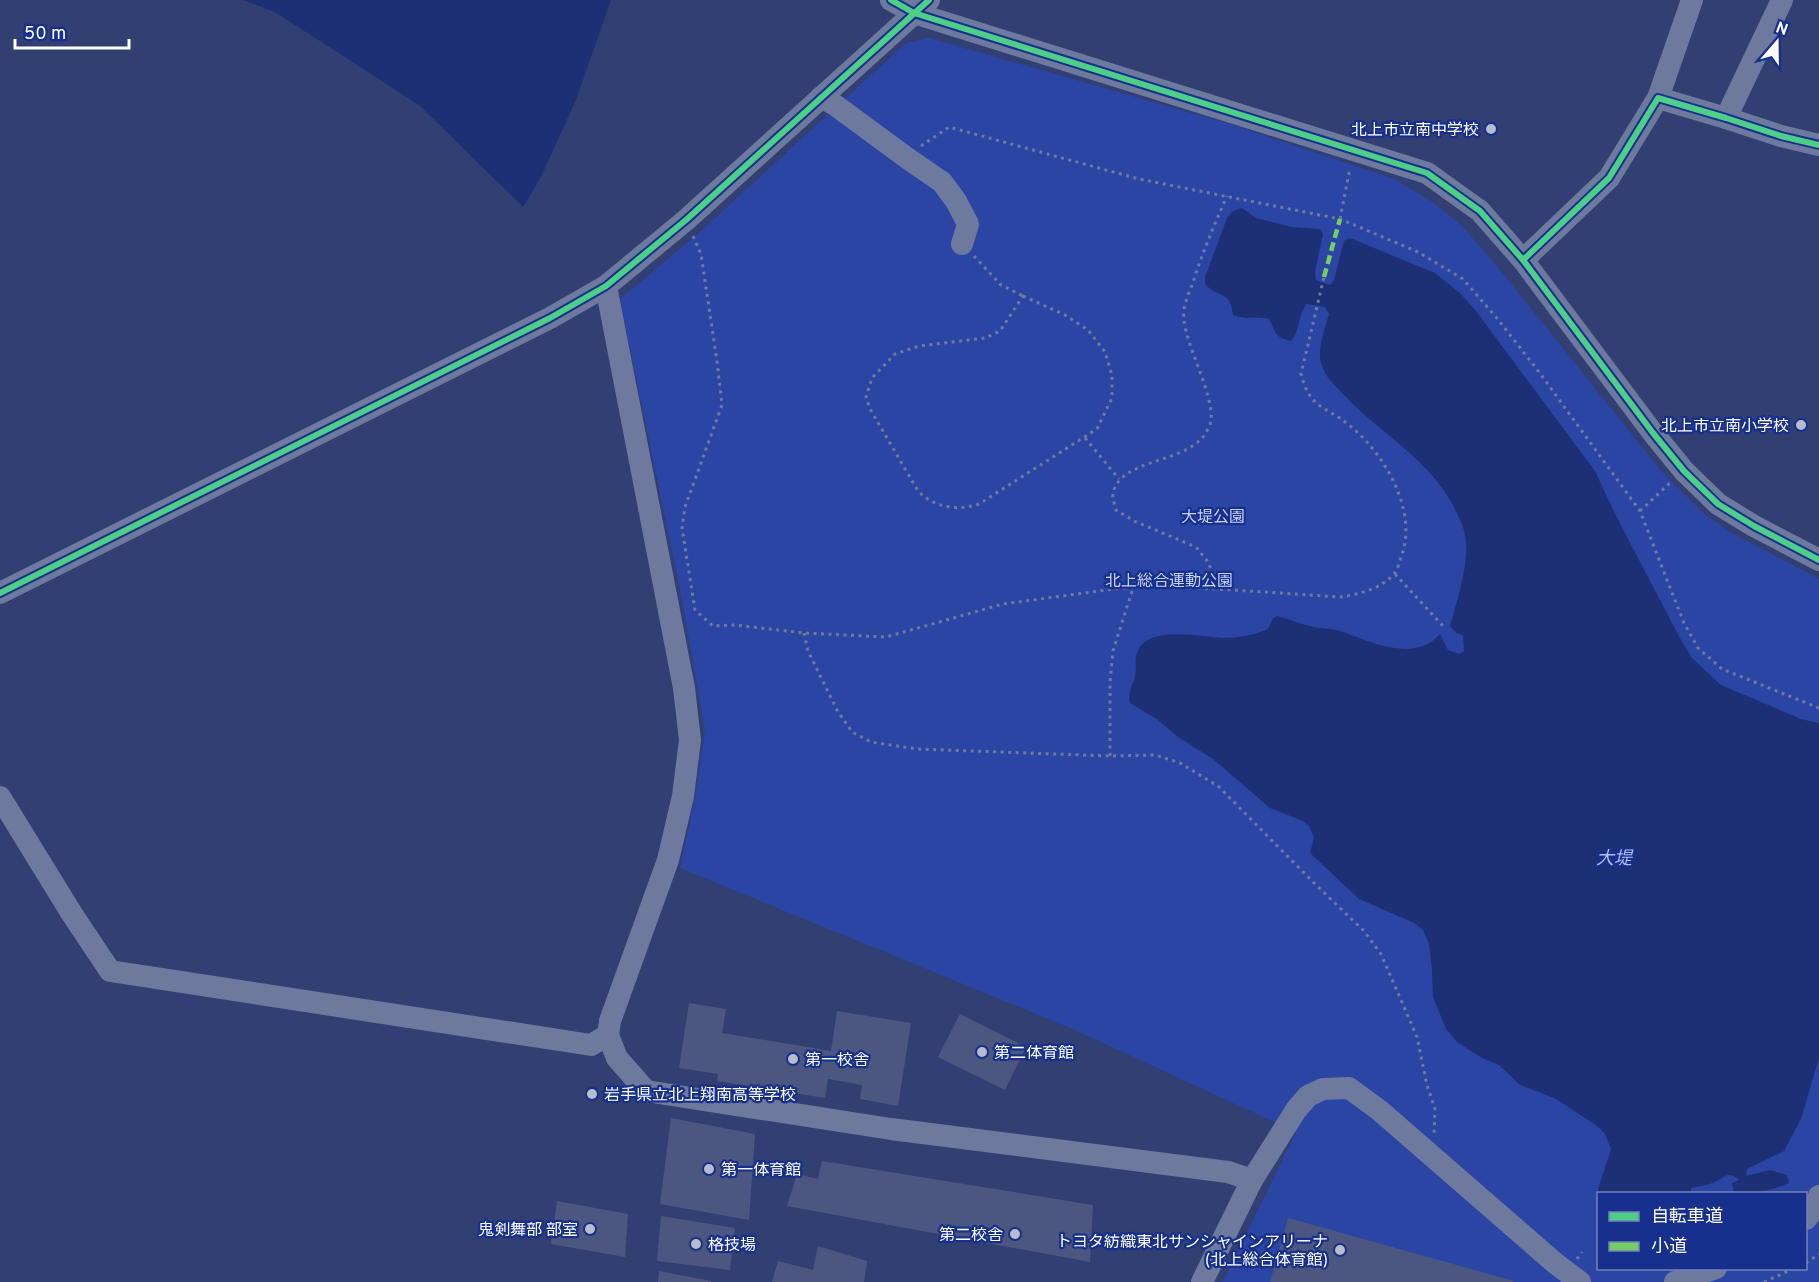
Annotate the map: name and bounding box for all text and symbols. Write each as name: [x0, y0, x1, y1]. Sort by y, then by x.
scale bar: [15, 12, 129, 50]
north arrow: [1747, 12, 1807, 72]
text: N: [1773, 18, 1790, 41]
text: 50 m: [24, 23, 66, 46]
place label: 北上市立南中学校: [1351, 121, 1479, 141]
marker: 北上市立南中学校: [1484, 122, 1498, 136]
place label: 北上市立南小学校: [1661, 417, 1789, 437]
marker: 北上市立南小学校: [1794, 418, 1808, 432]
park label: 大堤公園: [1181, 508, 1245, 528]
park label: 北上総合運動公園: [1105, 572, 1233, 592]
water label: 大堤: [1596, 848, 1634, 871]
place label: 第二体育館: [994, 1044, 1074, 1064]
marker: 第二体育館: [975, 1045, 989, 1059]
place label: 第一校舎: [805, 1051, 869, 1071]
marker: 第一校舎: [786, 1052, 800, 1066]
place label: 岩手県立北上翔南高等学校: [604, 1086, 796, 1106]
marker: 岩手県立北上翔南高等学校: [585, 1087, 599, 1101]
place label: 第一体育館: [721, 1161, 801, 1181]
marker: 第一体育館: [702, 1162, 716, 1176]
legend: [1597, 1192, 1807, 1270]
text: 自転車道: [1651, 1206, 1723, 1229]
place label: 鬼剣舞部 部室: [478, 1221, 578, 1241]
marker: 鬼剣舞部 部室: [583, 1222, 597, 1236]
place label: 第二校舎: [939, 1226, 1003, 1246]
marker: 第二校舎: [1008, 1227, 1022, 1241]
place label: トヨタ紡織東北サンシャインアリーナ (北上総合体育館): [1056, 1233, 1328, 1271]
place label: 格技場: [708, 1236, 756, 1256]
text: 小道: [1651, 1236, 1687, 1259]
marker: 格技場: [689, 1237, 703, 1251]
marker: トヨタ紡織東北サンシャインアリーナ (北上総合体育館): [1333, 1243, 1347, 1257]

